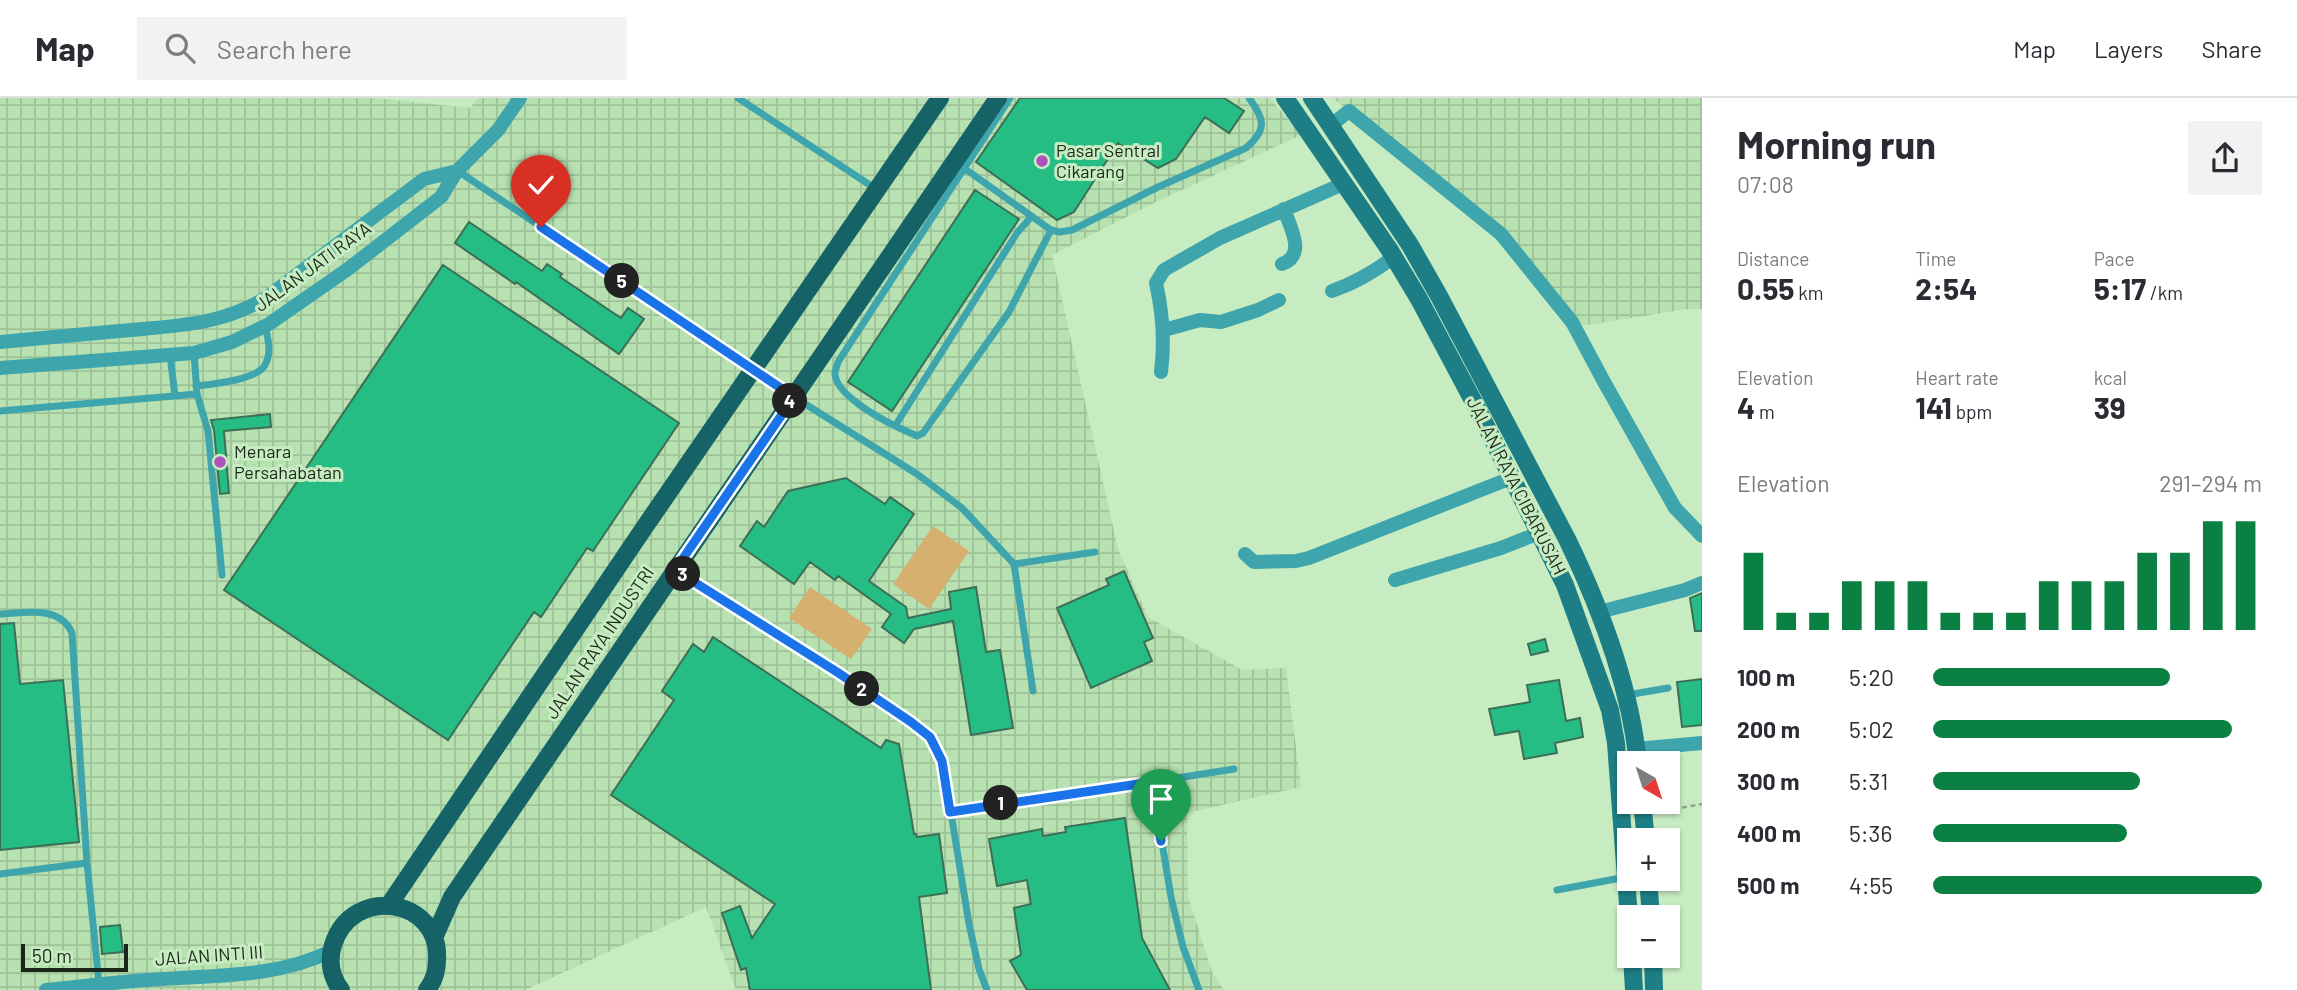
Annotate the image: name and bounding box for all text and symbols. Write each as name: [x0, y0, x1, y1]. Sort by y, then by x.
search box: [137, 17, 627, 80]
text: Map: [35, 28, 95, 68]
icon: search: [161, 29, 199, 67]
text: Search here: [217, 33, 352, 64]
text: Map: [2013, 34, 2056, 63]
text: Layers: [2094, 34, 2163, 63]
text: Share: [2201, 34, 2262, 63]
text: Morning run: [1737, 121, 1936, 167]
button: share: [2188, 121, 2262, 195]
place label: Pasar Sentral Cikarang: [1056, 139, 1160, 182]
marker: Pasar Sentral Cikarang: [1034, 153, 1050, 169]
pin: [511, 155, 571, 227]
icon: check: [522, 166, 560, 204]
text: 07:08: [1737, 170, 1794, 198]
street label: JALAN JATI RAYA: [250, 217, 375, 316]
text: Distance: [1737, 247, 1809, 270]
text: Time: [1915, 247, 1956, 270]
text: Pace: [2094, 247, 2135, 270]
pin: 5: [604, 264, 640, 298]
text: 5: [616, 269, 627, 292]
text: 0.55: [1737, 270, 1795, 306]
text: 2:54: [1915, 270, 1977, 306]
text: 5:17: [2094, 270, 2146, 306]
text: km: [1795, 281, 1824, 304]
text: /km: [2146, 281, 2183, 304]
text: Elevation: [1737, 366, 1814, 389]
text: Heart rate: [1915, 366, 1999, 389]
text: kcal: [2094, 366, 2127, 389]
pin: 4: [772, 384, 808, 418]
text: 4: [784, 389, 795, 412]
text: 4: [1737, 389, 1755, 425]
text: 141: [1915, 389, 1952, 425]
text: 39: [2094, 389, 2126, 425]
street label: JALAN RAYA CIBARUSAH: [1462, 393, 1571, 578]
text: m: [1755, 400, 1775, 423]
text: bpm: [1952, 400, 1992, 423]
place label: Menara Persahabatan: [234, 440, 342, 483]
marker: Menara Persahabatan: [212, 454, 228, 470]
text: Elevation: [1737, 469, 1830, 497]
text: 291–294 m: [2159, 469, 2262, 497]
pin: 3: [666, 556, 700, 592]
street label: JALAN RAYA INDUSTRI: [540, 562, 658, 723]
text: 3: [677, 562, 688, 585]
text: 100 m: [1737, 663, 1795, 691]
text: 5:20: [1849, 663, 1894, 691]
pin: 2: [844, 672, 880, 706]
text: 2: [856, 677, 867, 700]
text: 200 m: [1737, 715, 1800, 743]
text: 5:02: [1849, 715, 1894, 743]
north arrow: [1617, 751, 1680, 814]
map controls: [1617, 751, 1680, 968]
text: 300 m: [1737, 767, 1799, 795]
text: 5:31: [1849, 767, 1888, 795]
pin: [1131, 769, 1191, 841]
icon: arrive: [1142, 780, 1180, 818]
pin: 1: [984, 786, 1018, 820]
text: 1: [997, 791, 1004, 814]
text: 400 m: [1737, 819, 1801, 847]
text: 5:36: [1849, 819, 1892, 847]
button: +: [1617, 828, 1680, 891]
text: 500 m: [1737, 871, 1799, 899]
text: 4:55: [1849, 871, 1893, 899]
button: −: [1617, 905, 1680, 968]
street label: JALAN INTI III: [154, 940, 264, 970]
scale bar: [21, 941, 128, 973]
text: 50 m: [32, 944, 72, 967]

